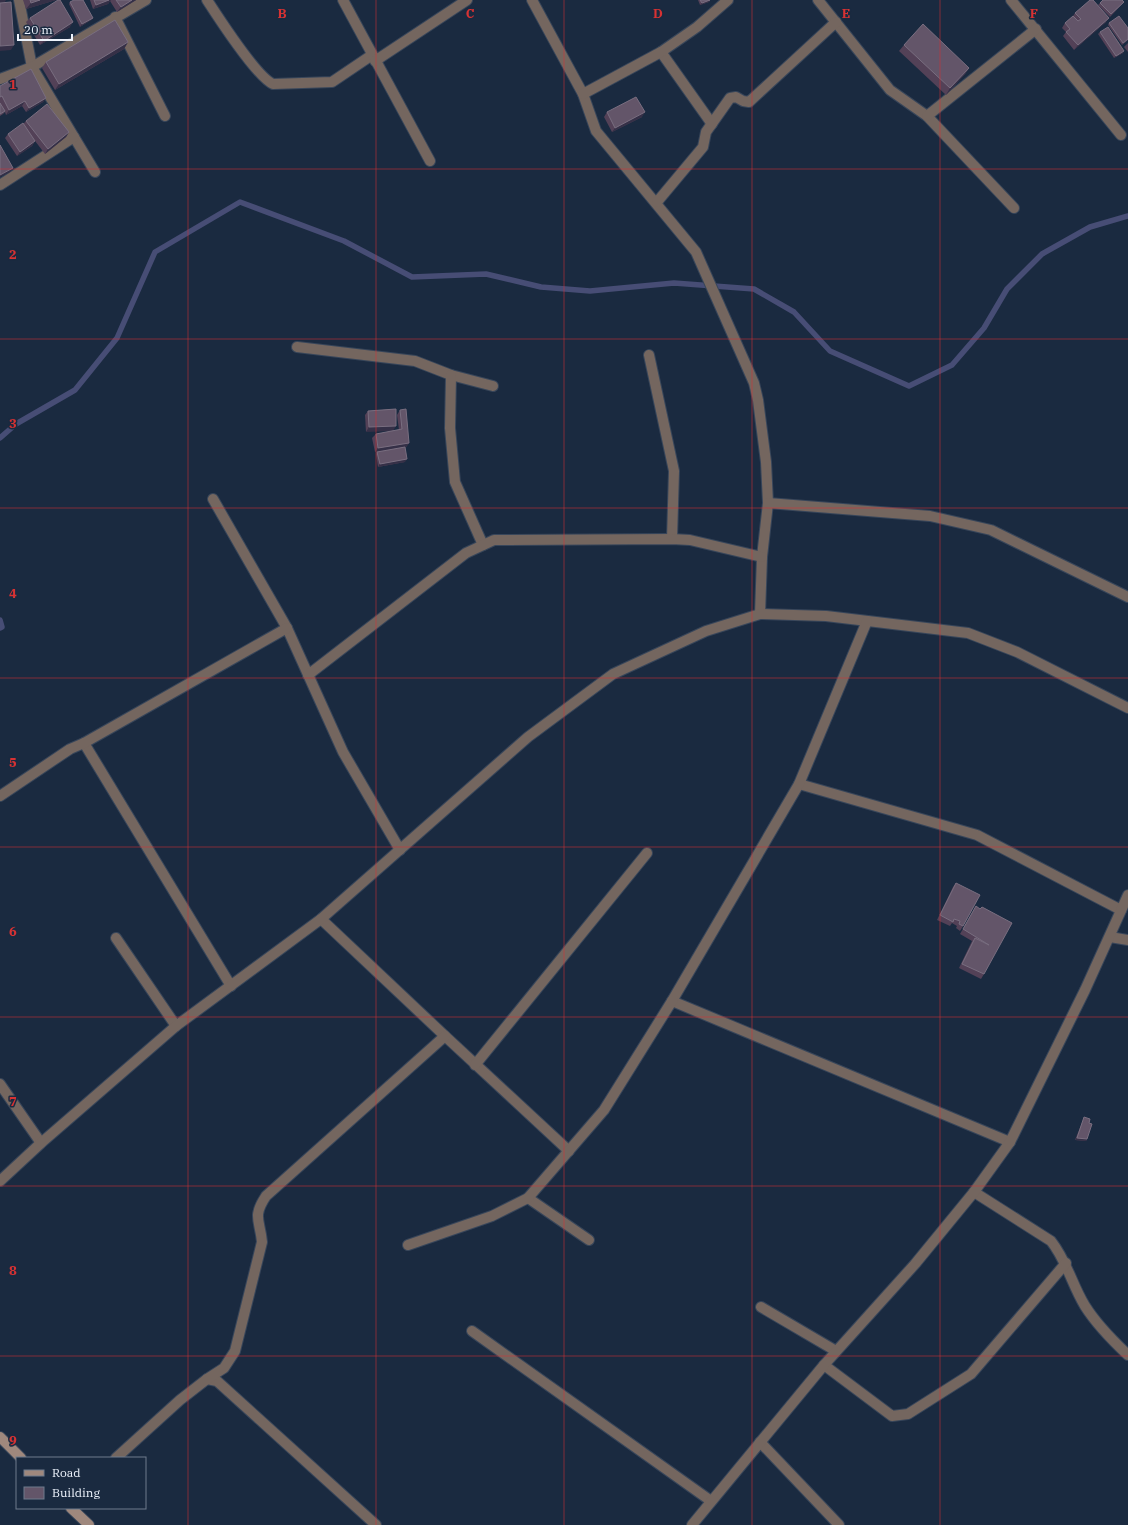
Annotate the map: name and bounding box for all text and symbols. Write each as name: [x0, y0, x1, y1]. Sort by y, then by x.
text: B: [277, 5, 287, 22]
text: C: [466, 5, 475, 22]
text: D: [653, 5, 663, 22]
text: E: [842, 5, 850, 22]
text: F: [1030, 5, 1038, 22]
scale bar: [18, 16, 72, 42]
text: 20 m: [24, 22, 53, 37]
text: 1: [9, 76, 17, 93]
text: 2: [9, 246, 17, 263]
text: 3: [9, 415, 17, 432]
text: 4: [9, 585, 17, 602]
text: 5: [9, 754, 17, 771]
text: 6: [9, 923, 17, 940]
text: 7: [9, 1093, 17, 1110]
text: 8: [9, 1262, 17, 1279]
text: 9: [9, 1432, 17, 1449]
legend: [16, 1457, 146, 1509]
text: Road: [52, 1465, 81, 1480]
text: Building: [52, 1485, 100, 1500]

